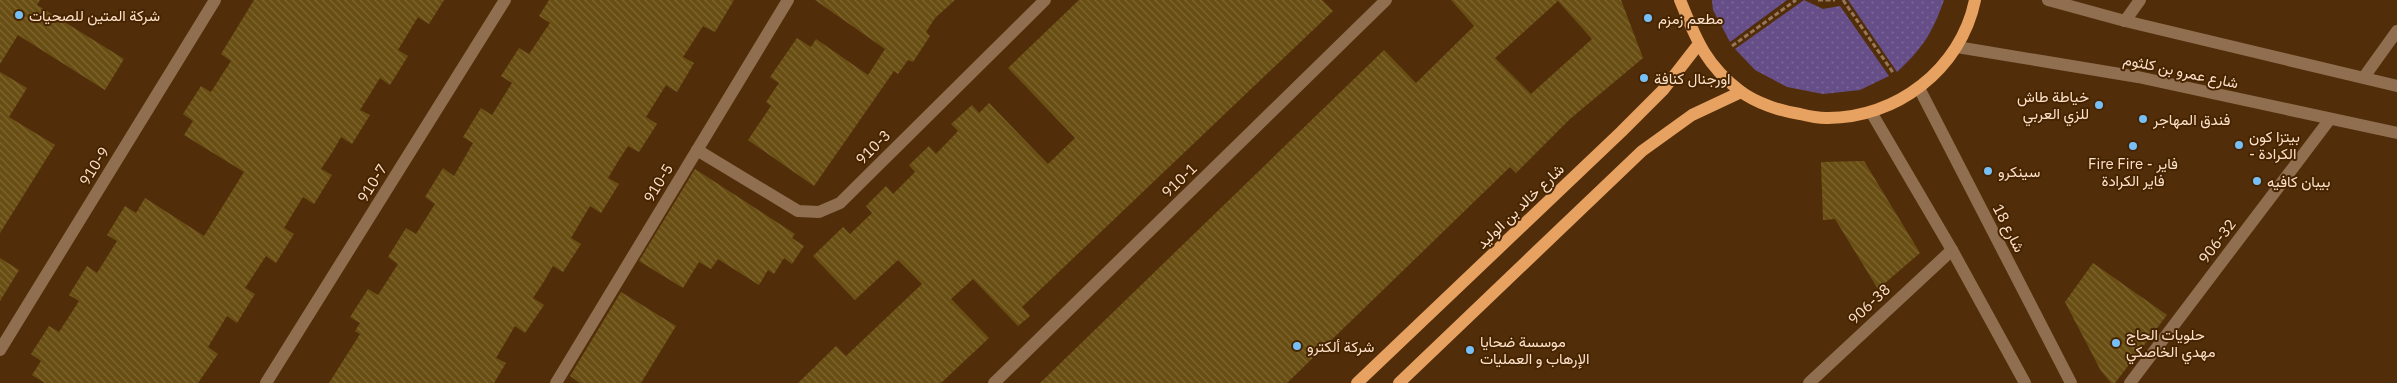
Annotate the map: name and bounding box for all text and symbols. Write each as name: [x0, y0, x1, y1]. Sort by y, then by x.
place label: شركة المتين للصحيات: [29, 6, 160, 26]
marker: شركة المتين للصحيات: [13, 9, 25, 21]
place label: مطعم زمزم: [1658, 9, 1723, 29]
marker: مطعم زمزم: [1642, 12, 1654, 24]
street label: شارع عمرو بن كلثوم: [2121, 50, 2240, 94]
place label: اورجنال كنافة: [1654, 69, 1731, 88]
marker: اورجنال كنافة: [1638, 72, 1650, 84]
place label: خياطة طاش للزي العربي: [2017, 87, 2089, 127]
marker: خياطة طاش للزي العربي: [2093, 99, 2105, 111]
place label: فندق المهاجر: [2152, 110, 2231, 129]
marker: فندق المهاجر: [2137, 113, 2149, 125]
street label: 910-3: [851, 125, 895, 169]
place label: بيتزا كون - الكرادة: [2249, 127, 2300, 163]
marker: بيتزا كون - الكرادة: [2233, 139, 2245, 151]
marker: Fire Fire - فاير فاير الكرادة: [2127, 140, 2139, 152]
street label: 910-9: [75, 143, 113, 189]
place label: Fire Fire - فاير فاير الكرادة: [2088, 154, 2178, 190]
street label: 910-1: [1157, 159, 1201, 201]
street label: شارع خالد بن الوليد: [1472, 159, 1569, 254]
street label: 910-7: [353, 160, 391, 206]
street label: 910-5: [639, 160, 677, 206]
place label: سينكرو: [1998, 162, 2040, 181]
marker: سينكرو: [1982, 165, 1994, 177]
place label: بيبان كافيه: [2267, 172, 2330, 191]
marker: بيبان كافيه: [2251, 175, 2263, 187]
street label: شارع 18: [1987, 201, 2029, 256]
street label: 906-32: [2194, 215, 2240, 267]
street label: 906-38: [1844, 280, 1894, 328]
place label: حلويات الحاج مهدي الخاصكي: [2126, 325, 2215, 365]
place label: موسسة ضحايا الإرهاب و العمليات: [1480, 332, 1589, 369]
place label: شركة ألكترو: [1307, 337, 1374, 356]
marker: حلويات الحاج مهدي الخاصكي: [2110, 337, 2122, 349]
marker: شركة ألكترو: [1291, 340, 1303, 352]
marker: موسسة ضحايا الإرهاب و العمليات: [1464, 344, 1476, 356]

